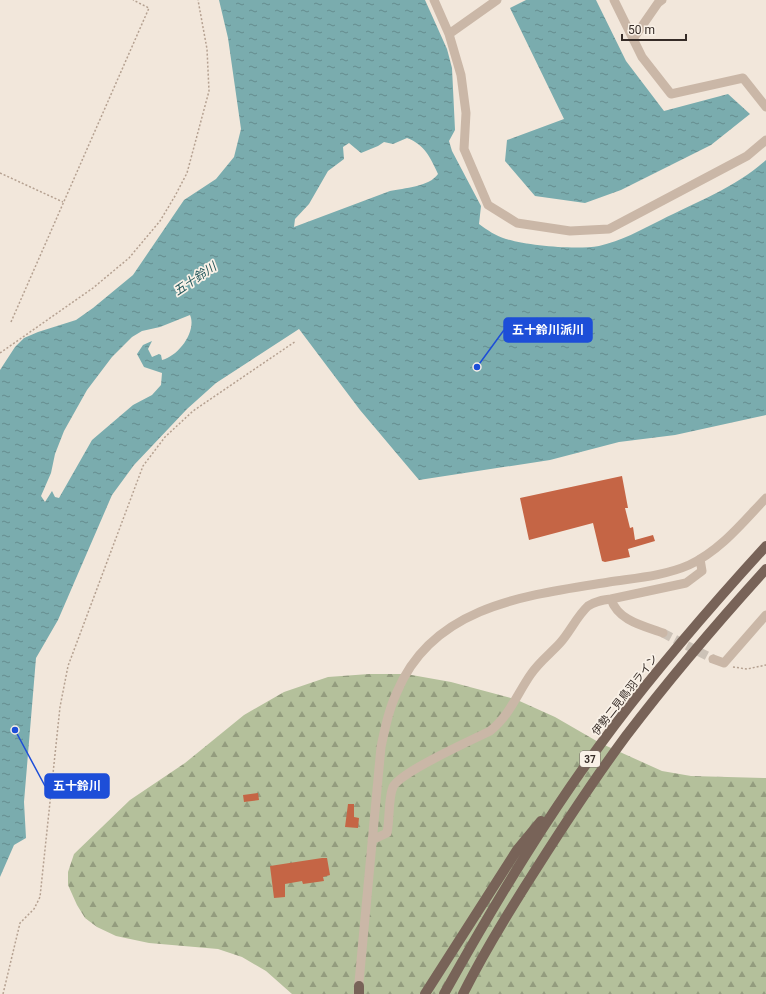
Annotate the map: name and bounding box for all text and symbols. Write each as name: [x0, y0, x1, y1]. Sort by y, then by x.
scale bar: [622, 16, 686, 42]
text: 50 m: [628, 23, 655, 37]
water label: 五十鈴川: [171, 259, 220, 298]
callout: 五十鈴川派川: [504, 318, 592, 342]
text: 五十鈴川派川: [512, 323, 584, 337]
street label: 伊勢二見鳥羽ライン: [589, 652, 661, 738]
road number: 37: [580, 751, 600, 767]
callout: 五十鈴川: [45, 774, 109, 798]
text: 五十鈴川: [53, 779, 101, 793]

